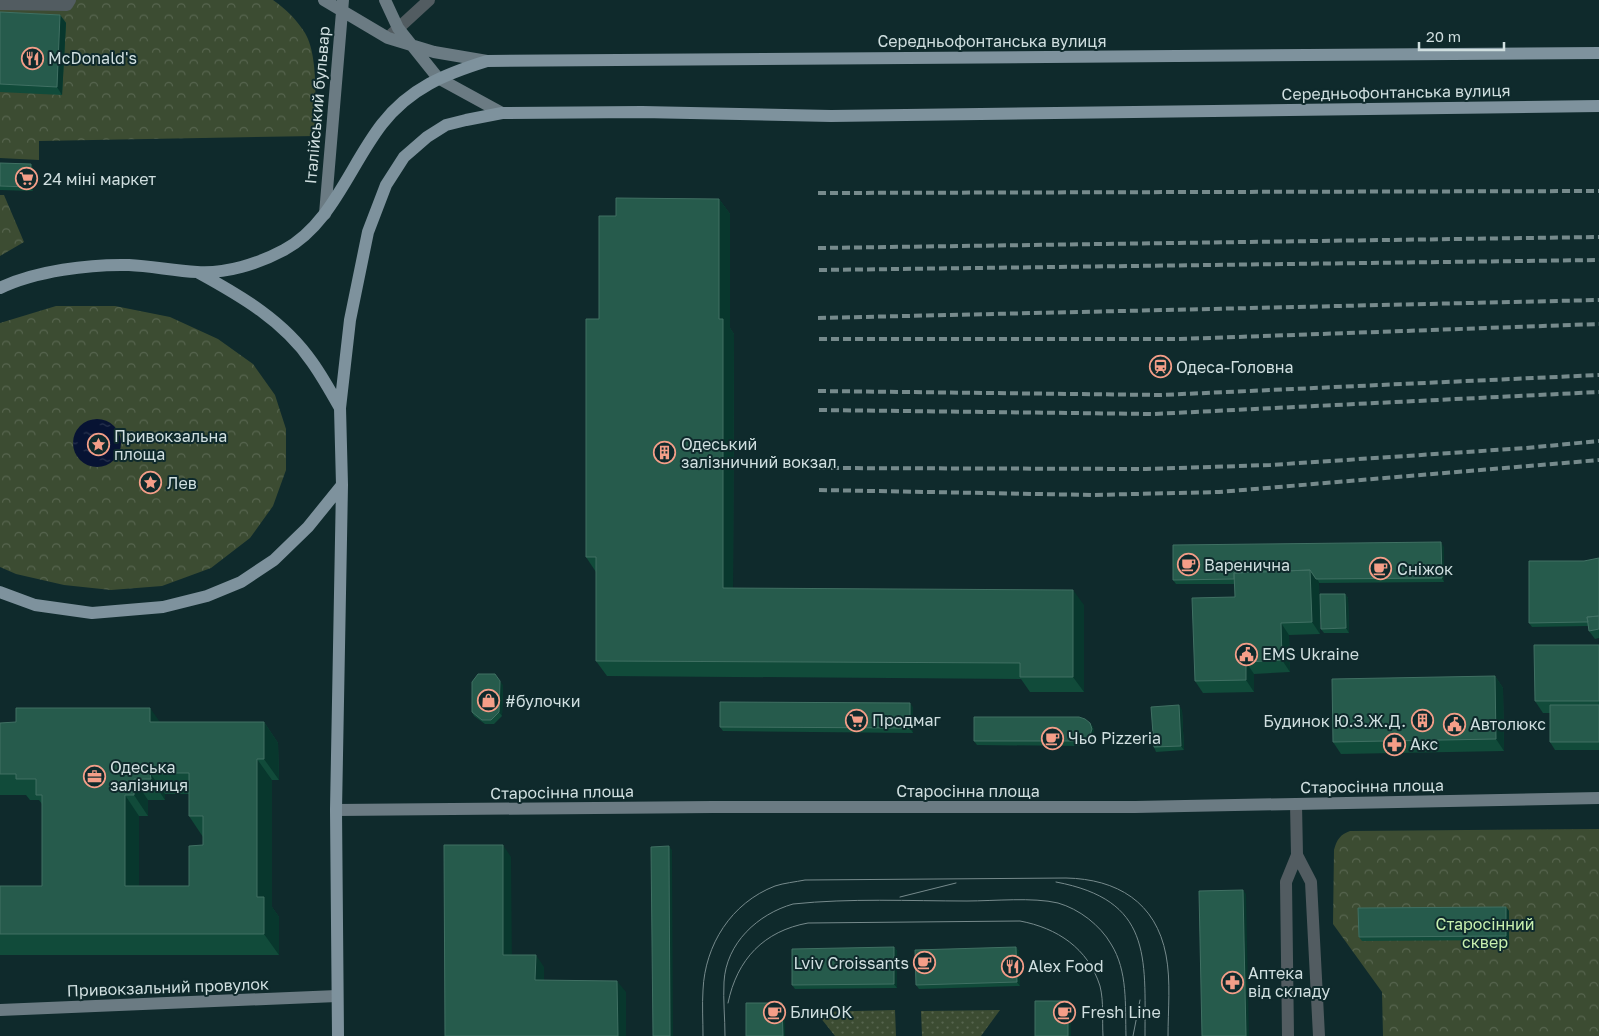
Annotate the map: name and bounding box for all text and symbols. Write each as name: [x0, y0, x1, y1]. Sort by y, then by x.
scale bar: [1419, 20, 1504, 52]
street label: Італійський бульвар: [300, 25, 334, 185]
text: 20 m: [1426, 27, 1461, 45]
street label: Середньофонтанська вулиця: [877, 31, 1107, 51]
restaurant icon: McDonald's: [20, 46, 44, 70]
place label: McDonald's: [48, 48, 137, 68]
street label: Середньофонтанська вулиця: [1281, 80, 1511, 104]
supermarket icon: 24 міні маркет: [15, 167, 39, 191]
place label: 24 міні маркет: [43, 169, 156, 189]
station icon: Одеса-Головна: [1148, 355, 1172, 379]
place label: Одеса-Головна: [1176, 357, 1294, 377]
place label: Привокзальна площа: [114, 426, 227, 464]
place icon: Привокзальна площа: [86, 433, 110, 457]
place label: Одеський залізничний вокзал: [681, 434, 837, 472]
building icon: Одеський залізничний вокзал: [653, 441, 677, 465]
place icon: Лев: [139, 471, 163, 495]
place label: Лев: [167, 473, 197, 493]
cafe icon: Варенична: [1176, 553, 1200, 577]
place label: Варенична: [1204, 555, 1290, 575]
cafe icon: Сніжок: [1369, 557, 1393, 581]
place label: Сніжок: [1397, 559, 1453, 579]
public building icon: EMS Ukraine: [1234, 642, 1258, 666]
place label: EMS Ukraine: [1262, 644, 1359, 664]
shop icon: #булочки: [477, 689, 501, 713]
place label: #булочки: [505, 691, 581, 711]
supermarket icon: Продмаг: [844, 708, 868, 732]
building icon: Будинок Ю.З.Ж.Д.: [1410, 709, 1434, 733]
place label: Продмаг: [872, 710, 942, 730]
place label: Будинок Ю.З.Ж.Д.: [1263, 711, 1406, 731]
public building icon: Автолюкс: [1442, 712, 1466, 736]
place label: Автолюкс: [1470, 714, 1546, 734]
cafe icon: Чьо Pizzeria: [1040, 726, 1064, 750]
place label: Чьо Pizzeria: [1068, 728, 1161, 748]
pharmacy icon: Акс: [1382, 732, 1406, 756]
place label: Акс: [1410, 734, 1439, 754]
place label: Одеська залізниця: [110, 757, 188, 795]
office icon: Одеська залізниця: [82, 764, 106, 788]
street label: Старосінна площа: [1300, 775, 1444, 797]
street label: Старосінна площа: [490, 781, 634, 803]
street label: Старосінна площа: [896, 781, 1040, 801]
park label: Старосінний сквер: [1436, 914, 1534, 952]
cafe icon: Lviv Croissants: [913, 951, 937, 975]
place label: Lviv Croissants: [794, 953, 909, 973]
restaurant icon: Alex Food: [1000, 954, 1024, 978]
place label: Alex Food: [1028, 956, 1104, 976]
place label: Аптека від складу: [1248, 963, 1330, 1001]
pharmacy icon: Аптека від складу: [1220, 970, 1244, 994]
street label: Привокзальний провулок: [67, 973, 269, 1001]
cafe icon: БлинОК: [762, 1000, 786, 1024]
cafe icon: Fresh Line: [1053, 1000, 1077, 1024]
place label: БлинОК: [790, 1002, 852, 1022]
place label: Fresh Line: [1081, 1002, 1161, 1022]

